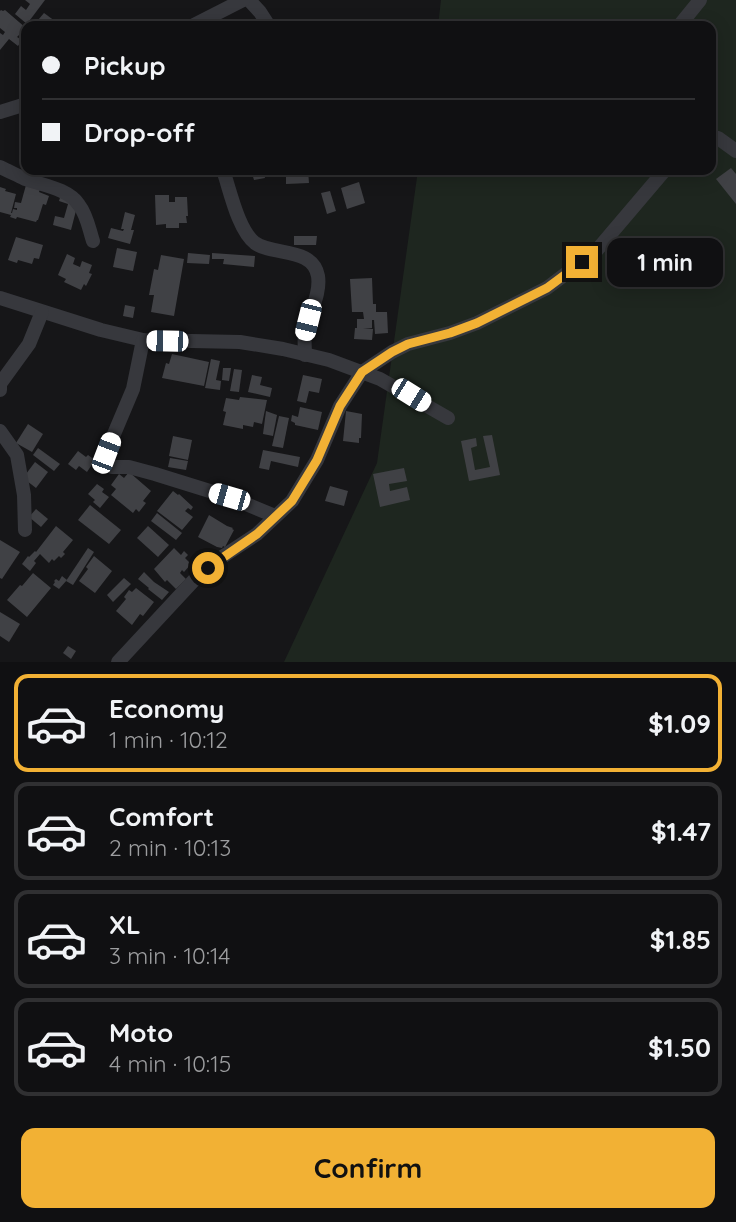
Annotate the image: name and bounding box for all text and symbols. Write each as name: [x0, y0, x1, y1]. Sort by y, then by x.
text: Pickup: [84, 49, 166, 82]
text: Drop-off: [84, 116, 195, 149]
callout: 1 min: [606, 238, 722, 286]
route end: [566, 246, 598, 278]
text: 1 min: [637, 248, 693, 277]
car: [293, 297, 324, 343]
car: [146, 330, 189, 352]
car: [388, 375, 435, 415]
car: [89, 430, 124, 476]
car: [206, 481, 253, 513]
route start: [192, 552, 224, 584]
icon: car: [25, 692, 88, 755]
text: Economy: [109, 692, 224, 725]
text: $1.09: [648, 707, 711, 740]
text: 1 min · 10:12: [109, 725, 228, 754]
icon: car: [25, 800, 88, 863]
text: Comfort: [109, 800, 214, 833]
text: $1.47: [651, 815, 711, 848]
text: 2 min · 10:13: [109, 833, 231, 862]
icon: car: [25, 908, 88, 971]
text: XL: [109, 908, 141, 941]
text: $1.85: [650, 923, 711, 956]
text: 3 min · 10:14: [109, 941, 230, 970]
icon: car: [25, 1016, 88, 1079]
text: Moto: [109, 1016, 173, 1049]
text: $1.50: [648, 1031, 711, 1064]
text: 4 min · 10:15: [109, 1049, 231, 1078]
button: Confirm: [21, 1128, 715, 1208]

